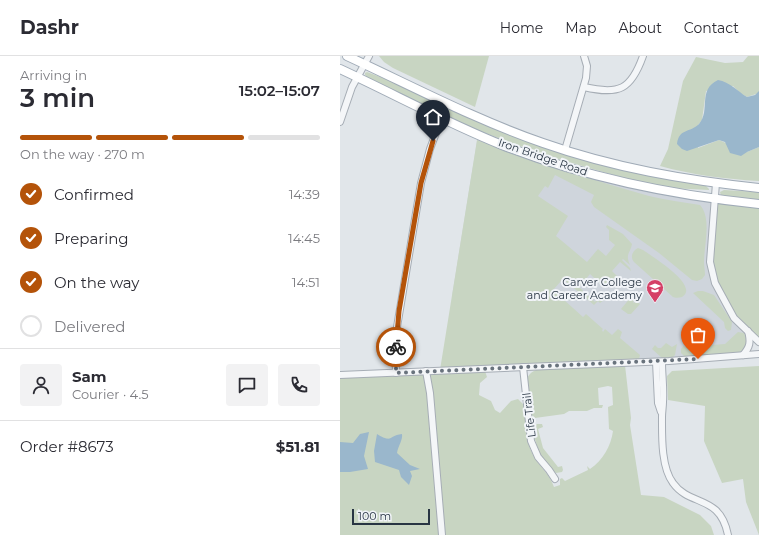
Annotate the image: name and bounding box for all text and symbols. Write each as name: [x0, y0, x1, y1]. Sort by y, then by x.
text: Dashr: [20, 16, 79, 39]
text: Home: [500, 19, 543, 37]
text: Map: [565, 19, 596, 37]
text: About: [618, 19, 662, 37]
text: Contact: [684, 19, 739, 37]
text: Arriving in: [20, 67, 87, 83]
text: 15:02–15:07: [239, 81, 320, 100]
text: 3 min: [20, 82, 95, 114]
pin: [416, 100, 450, 141]
icon: home: [422, 106, 444, 128]
street label: Iron Bridge Road: [496, 135, 590, 179]
text: On the way · 270 m: [20, 146, 145, 162]
icon: check: [20, 183, 42, 205]
text: Confirmed: [54, 185, 134, 204]
text: 14:39: [289, 186, 320, 202]
icon: check: [20, 227, 42, 249]
text: Preparing: [54, 229, 129, 248]
text: 14:45: [288, 230, 320, 246]
icon: check: [20, 271, 42, 293]
text: On the way: [54, 273, 139, 292]
text: 14:51: [292, 274, 320, 290]
place label: Carver College and Career Academy: [527, 275, 642, 302]
school or university icon: Carver College and Career Academy: [645, 278, 665, 303]
text: Delivered: [54, 317, 126, 336]
pin: [681, 318, 715, 359]
icon: bag: [687, 324, 709, 346]
courier: [376, 327, 416, 367]
icon: bike: [385, 336, 407, 358]
button: person: [20, 364, 62, 406]
button: chat: [226, 364, 268, 406]
button: phone: [278, 364, 320, 406]
text: Sam: [72, 367, 107, 386]
text: Courier · 4.5: [72, 386, 149, 402]
street label: Life Trail: [519, 392, 539, 438]
text: Order #8673: [20, 437, 114, 456]
text: $51.81: [276, 437, 320, 456]
scale bar: [352, 507, 430, 526]
text: 100 m: [358, 509, 391, 523]

